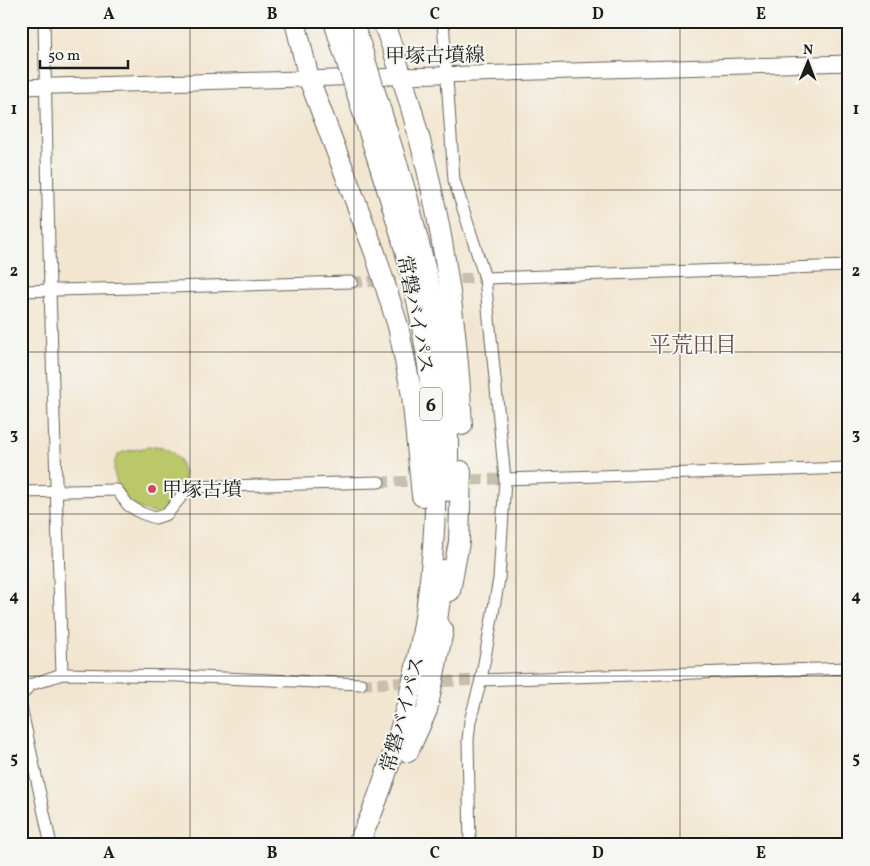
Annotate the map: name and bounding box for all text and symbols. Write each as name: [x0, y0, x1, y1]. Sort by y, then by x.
text: A: [103, 4, 115, 26]
text: B: [267, 4, 278, 26]
text: C: [430, 4, 440, 26]
text: D: [592, 4, 604, 26]
text: E: [756, 4, 766, 26]
scale bar: [40, 38, 128, 70]
north arrow: [782, 38, 832, 88]
text: N: [803, 41, 813, 60]
street label: 甲塚古墳線: [385, 42, 485, 72]
text: 50 m: [48, 46, 80, 67]
text: 1: [11, 99, 17, 121]
text: 1: [853, 99, 859, 121]
street label: 常磐バイパス: [389, 253, 439, 376]
text: 2: [10, 261, 18, 283]
text: 2: [852, 261, 860, 283]
district label: 平荒田目: [649, 331, 737, 362]
road number: 6: [420, 388, 442, 420]
text: 3: [10, 424, 18, 446]
text: 3: [852, 424, 860, 446]
place label: 甲塚古墳: [162, 477, 242, 505]
marker: 甲塚古墳: [146, 483, 158, 495]
text: 4: [9, 586, 19, 608]
text: 4: [851, 586, 861, 608]
street label: 常磐バイパス: [375, 653, 433, 776]
text: 5: [10, 748, 18, 770]
text: 5: [852, 748, 860, 770]
text: A: [103, 843, 115, 865]
text: B: [267, 843, 278, 865]
text: C: [430, 843, 440, 865]
text: D: [592, 843, 604, 865]
text: E: [756, 843, 766, 865]

